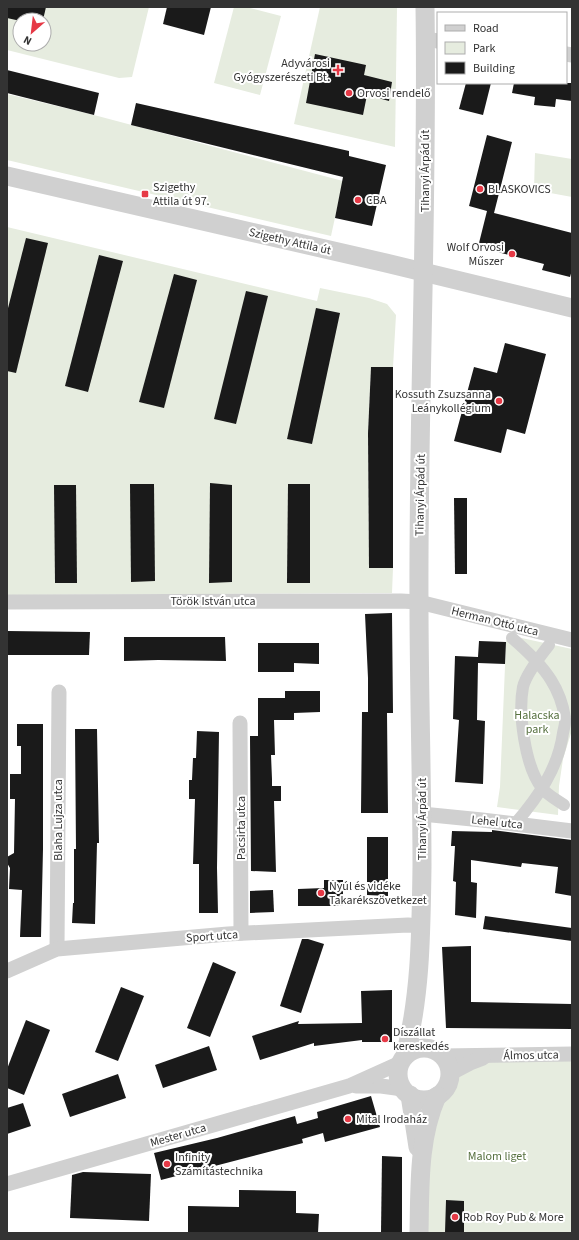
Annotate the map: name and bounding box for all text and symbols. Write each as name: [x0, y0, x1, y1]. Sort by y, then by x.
north arrow: [12, 12, 52, 52]
legend: [437, 12, 567, 84]
text: Road: [473, 20, 499, 37]
text: N: [21, 32, 34, 49]
text: Park: [473, 40, 495, 57]
place label: Adyvárosi Gyógyszerészeti Bt.: [233, 55, 330, 86]
text: Building: [473, 60, 515, 77]
marker: Adyvárosi Gyógyszerészeti Bt.: [333, 65, 343, 75]
place label: Orvosi rendelő: [357, 85, 431, 102]
marker: Orvosi rendelő: [344, 88, 354, 98]
street label: Tihanyi Árpád út: [417, 130, 434, 212]
place label: Szigethy Attila út 97.: [153, 179, 210, 210]
place label: BLASKOVICS: [488, 181, 551, 198]
marker: BLASKOVICS: [475, 184, 485, 194]
marker: Szigethy Attila út 97.: [140, 189, 150, 199]
place label: CBA: [366, 192, 387, 209]
marker: CBA: [353, 195, 363, 205]
street label: Szigethy Attila út: [247, 224, 333, 259]
place label: Wolf Orvosi Műszer: [447, 239, 505, 270]
marker: Wolf Orvosi Műszer: [507, 249, 517, 259]
place label: Kossuth Zsuzsanna Leánykollégium: [395, 386, 491, 417]
marker: Kossuth Zsuzsanna Leánykollégium: [494, 396, 504, 406]
street label: Tihanyi Árpád út: [411, 454, 430, 536]
street label: Török István utca: [170, 593, 256, 610]
street label: Herman Ottó utca: [449, 602, 540, 641]
park label: Halacska park: [514, 707, 560, 738]
street label: Tihanyi Árpád út: [414, 778, 431, 860]
street label: Blaha Lujza utca: [50, 779, 67, 861]
street label: Pacsirta utca: [233, 796, 250, 860]
street label: Lehel utca: [470, 811, 523, 834]
place label: Nyúl és vidéke Takarékszövetkezet: [329, 878, 427, 909]
marker: Nyúl és vidéke Takarékszövetkezet: [316, 888, 326, 898]
street label: Sport utca: [185, 926, 239, 947]
place label: Díszállat kereskedés: [393, 1024, 449, 1055]
marker: Díszállat kereskedés: [380, 1034, 390, 1044]
street label: Álmos utca: [503, 1047, 559, 1064]
place label: Mital Irodaház: [356, 1111, 427, 1128]
marker: Mital Irodaház: [343, 1114, 353, 1124]
street label: Mester utca: [148, 1119, 208, 1152]
park label: Malom liget: [468, 1148, 526, 1165]
place label: Infinity Számítástechnika: [175, 1149, 263, 1180]
marker: Infinity Számítástechnika: [162, 1159, 172, 1169]
place label: Rob Roy Pub & More: [463, 1209, 564, 1226]
marker: Rob Roy Pub & More: [450, 1212, 460, 1222]

